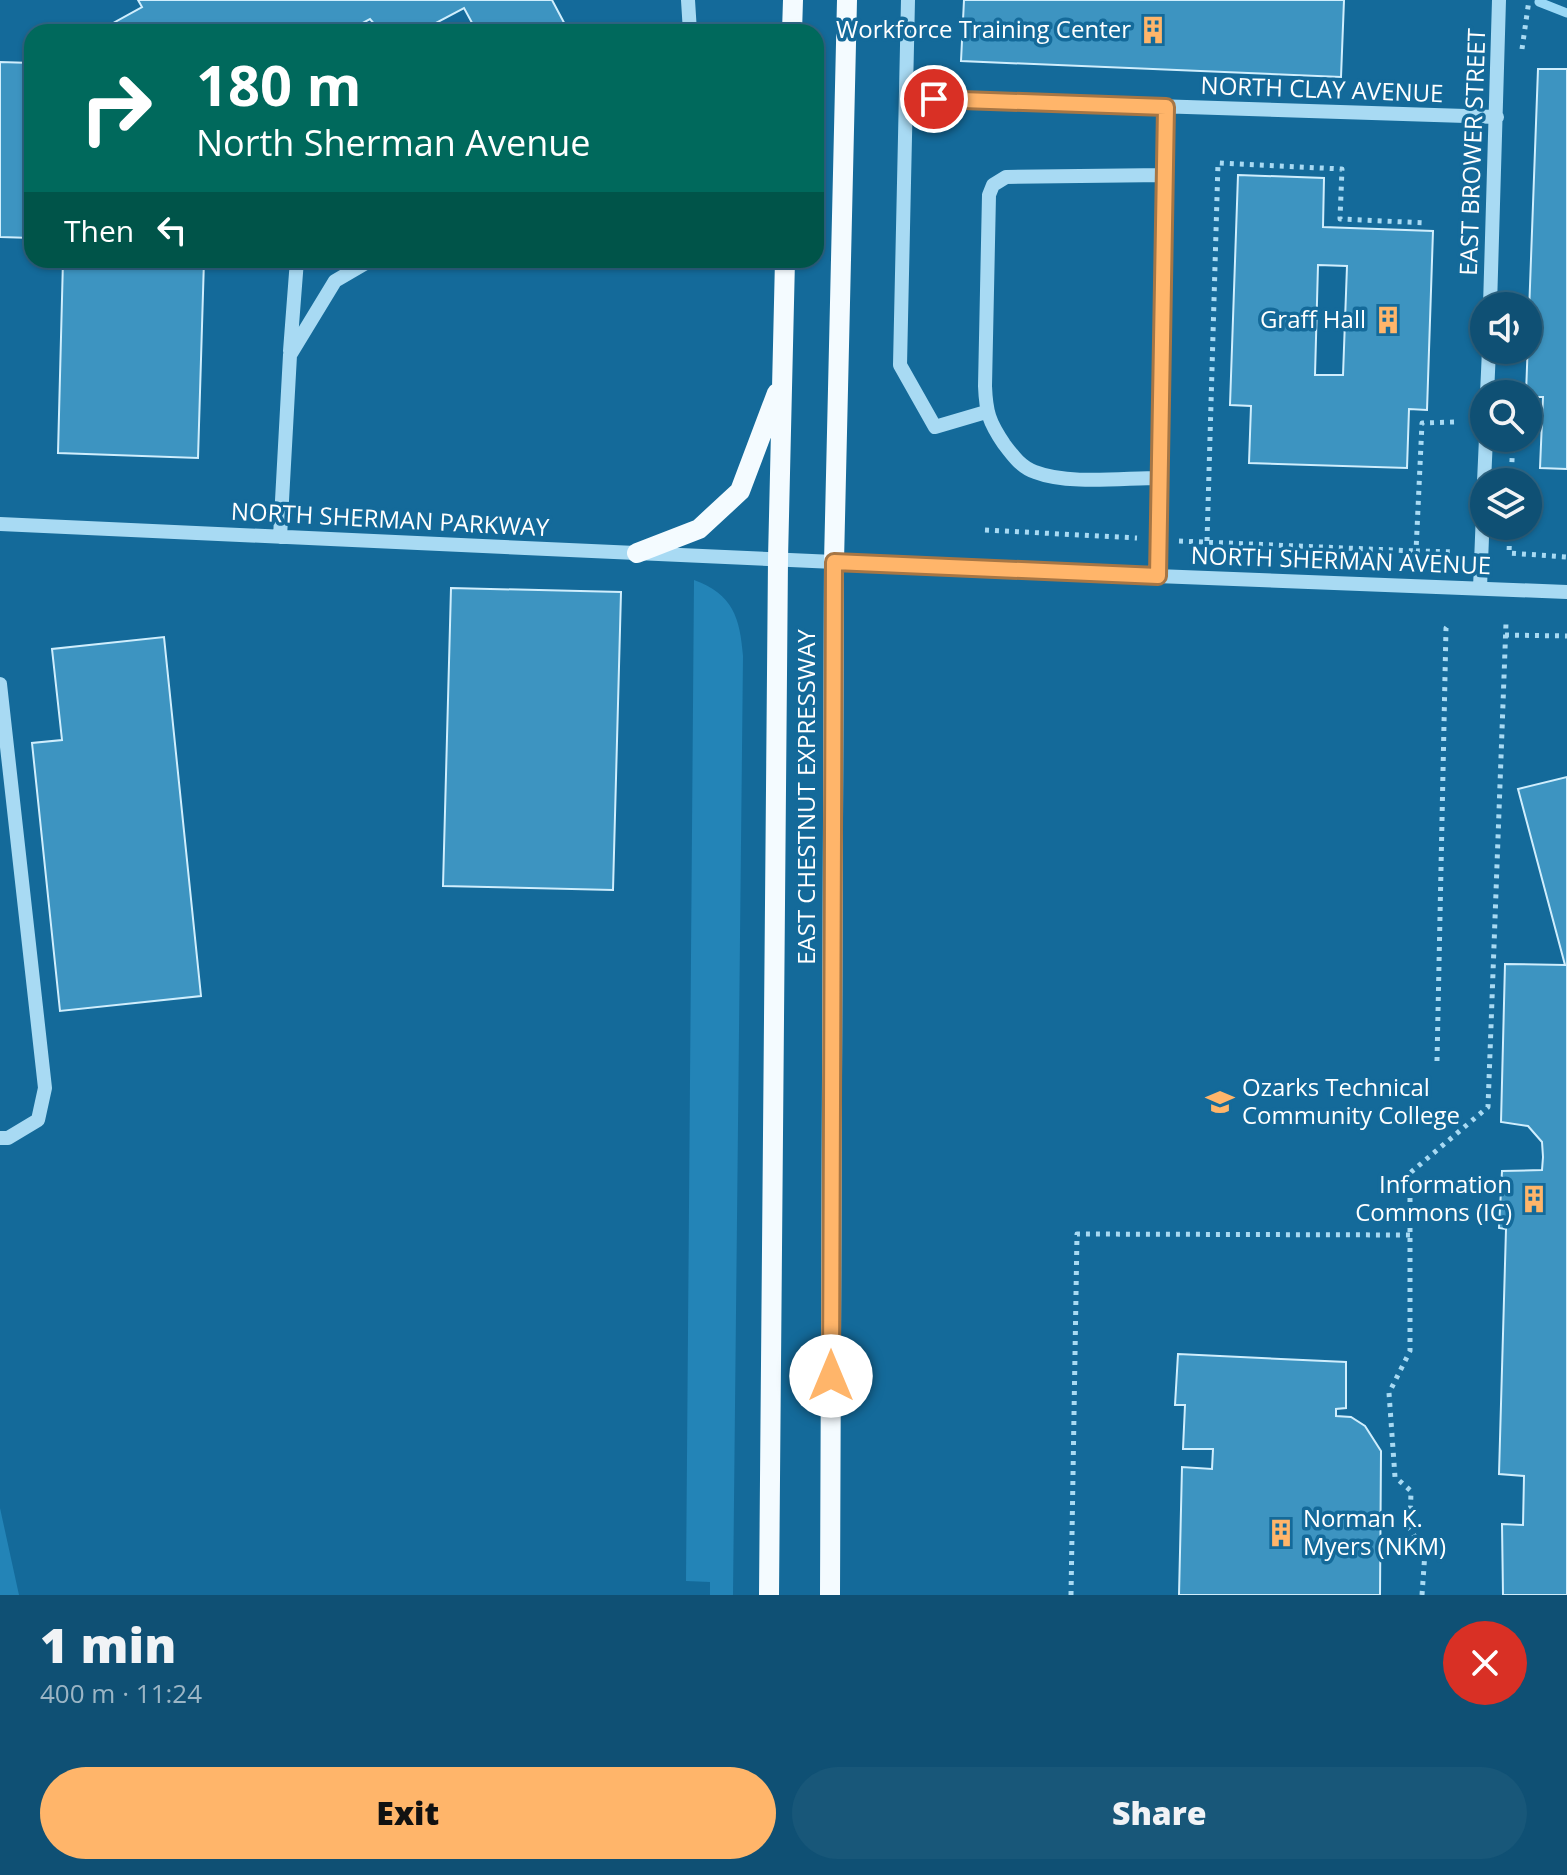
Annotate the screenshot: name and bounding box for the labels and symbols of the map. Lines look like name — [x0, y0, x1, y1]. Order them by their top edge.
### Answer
place label: Workforce Training Center — [836, 12, 1131, 45]
building icon: Workforce Training Center — [1138, 15, 1168, 45]
street label: EAST BROWER STREET — [1451, 28, 1492, 276]
pin — [900, 65, 968, 133]
street label: NORTH CLAY AVENUE — [1200, 68, 1444, 109]
place label: Graff Hall — [1260, 302, 1366, 335]
building icon: Graff Hall — [1373, 305, 1403, 335]
street label: NORTH SHERMAN PARKWAY — [230, 494, 551, 543]
street label: NORTH SHERMAN AVENUE — [1190, 538, 1492, 581]
street label: EAST CHESTNUT EXPRESSWAY — [789, 629, 822, 965]
place label: Ozarks Technical Community College — [1242, 1070, 1460, 1131]
school or university icon: Ozarks Technical Community College — [1205, 1087, 1235, 1117]
place label: Information Commons (IC) — [1355, 1167, 1512, 1228]
building icon: Information Commons (IC) — [1519, 1184, 1549, 1214]
position arrow — [789, 1334, 873, 1418]
place label: Norman K. Myers (NKM) — [1303, 1501, 1446, 1562]
building icon: Norman K. Myers (NKM) — [1266, 1518, 1296, 1548]

